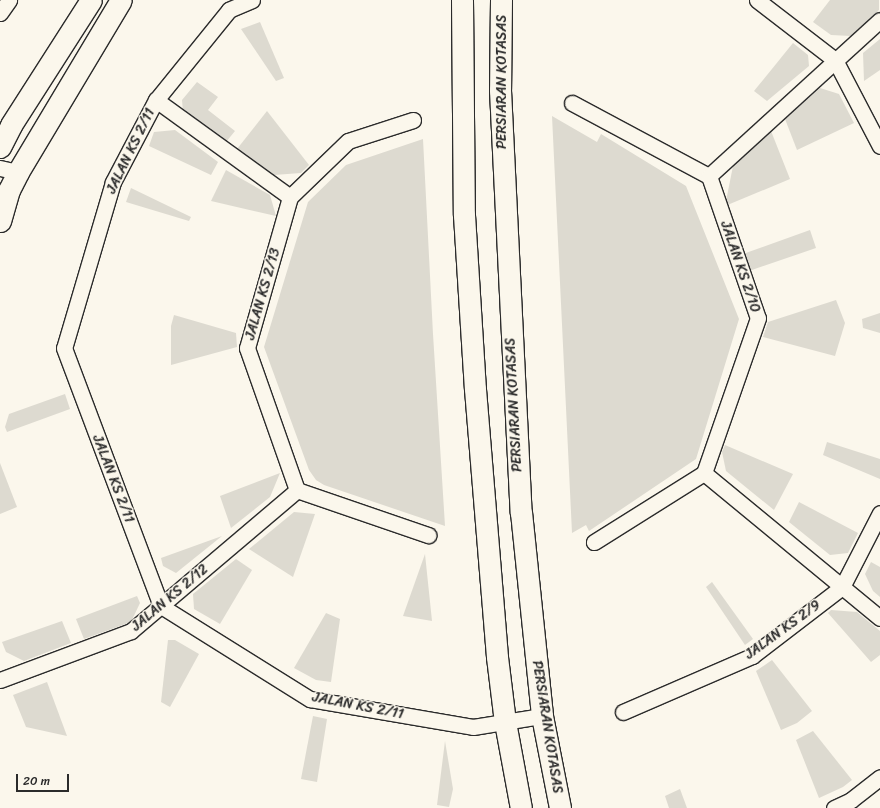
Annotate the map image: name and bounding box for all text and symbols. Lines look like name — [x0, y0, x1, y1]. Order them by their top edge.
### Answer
street label: PERSIARAN KOTASAS — [494, 15, 510, 149]
street label: JALAN KS 2/11 — [103, 106, 159, 196]
street label: JALAN KS 2/10 — [716, 219, 764, 315]
street label: JALAN KS 2/13 — [242, 246, 284, 342]
street label: PERSIARAN KOTASAS — [502, 338, 526, 472]
street label: JALAN KS 2/11 — [89, 433, 137, 525]
street label: JALAN KS 2/12 — [128, 561, 212, 635]
street label: JALAN KS 2/9 — [742, 597, 824, 663]
street label: PERSIARAN KOTASAS — [528, 660, 566, 794]
street label: JALAN KS 2/11 — [311, 689, 405, 723]
scale bar — [18, 766, 71, 792]
text: 20 m — [23, 770, 50, 792]

